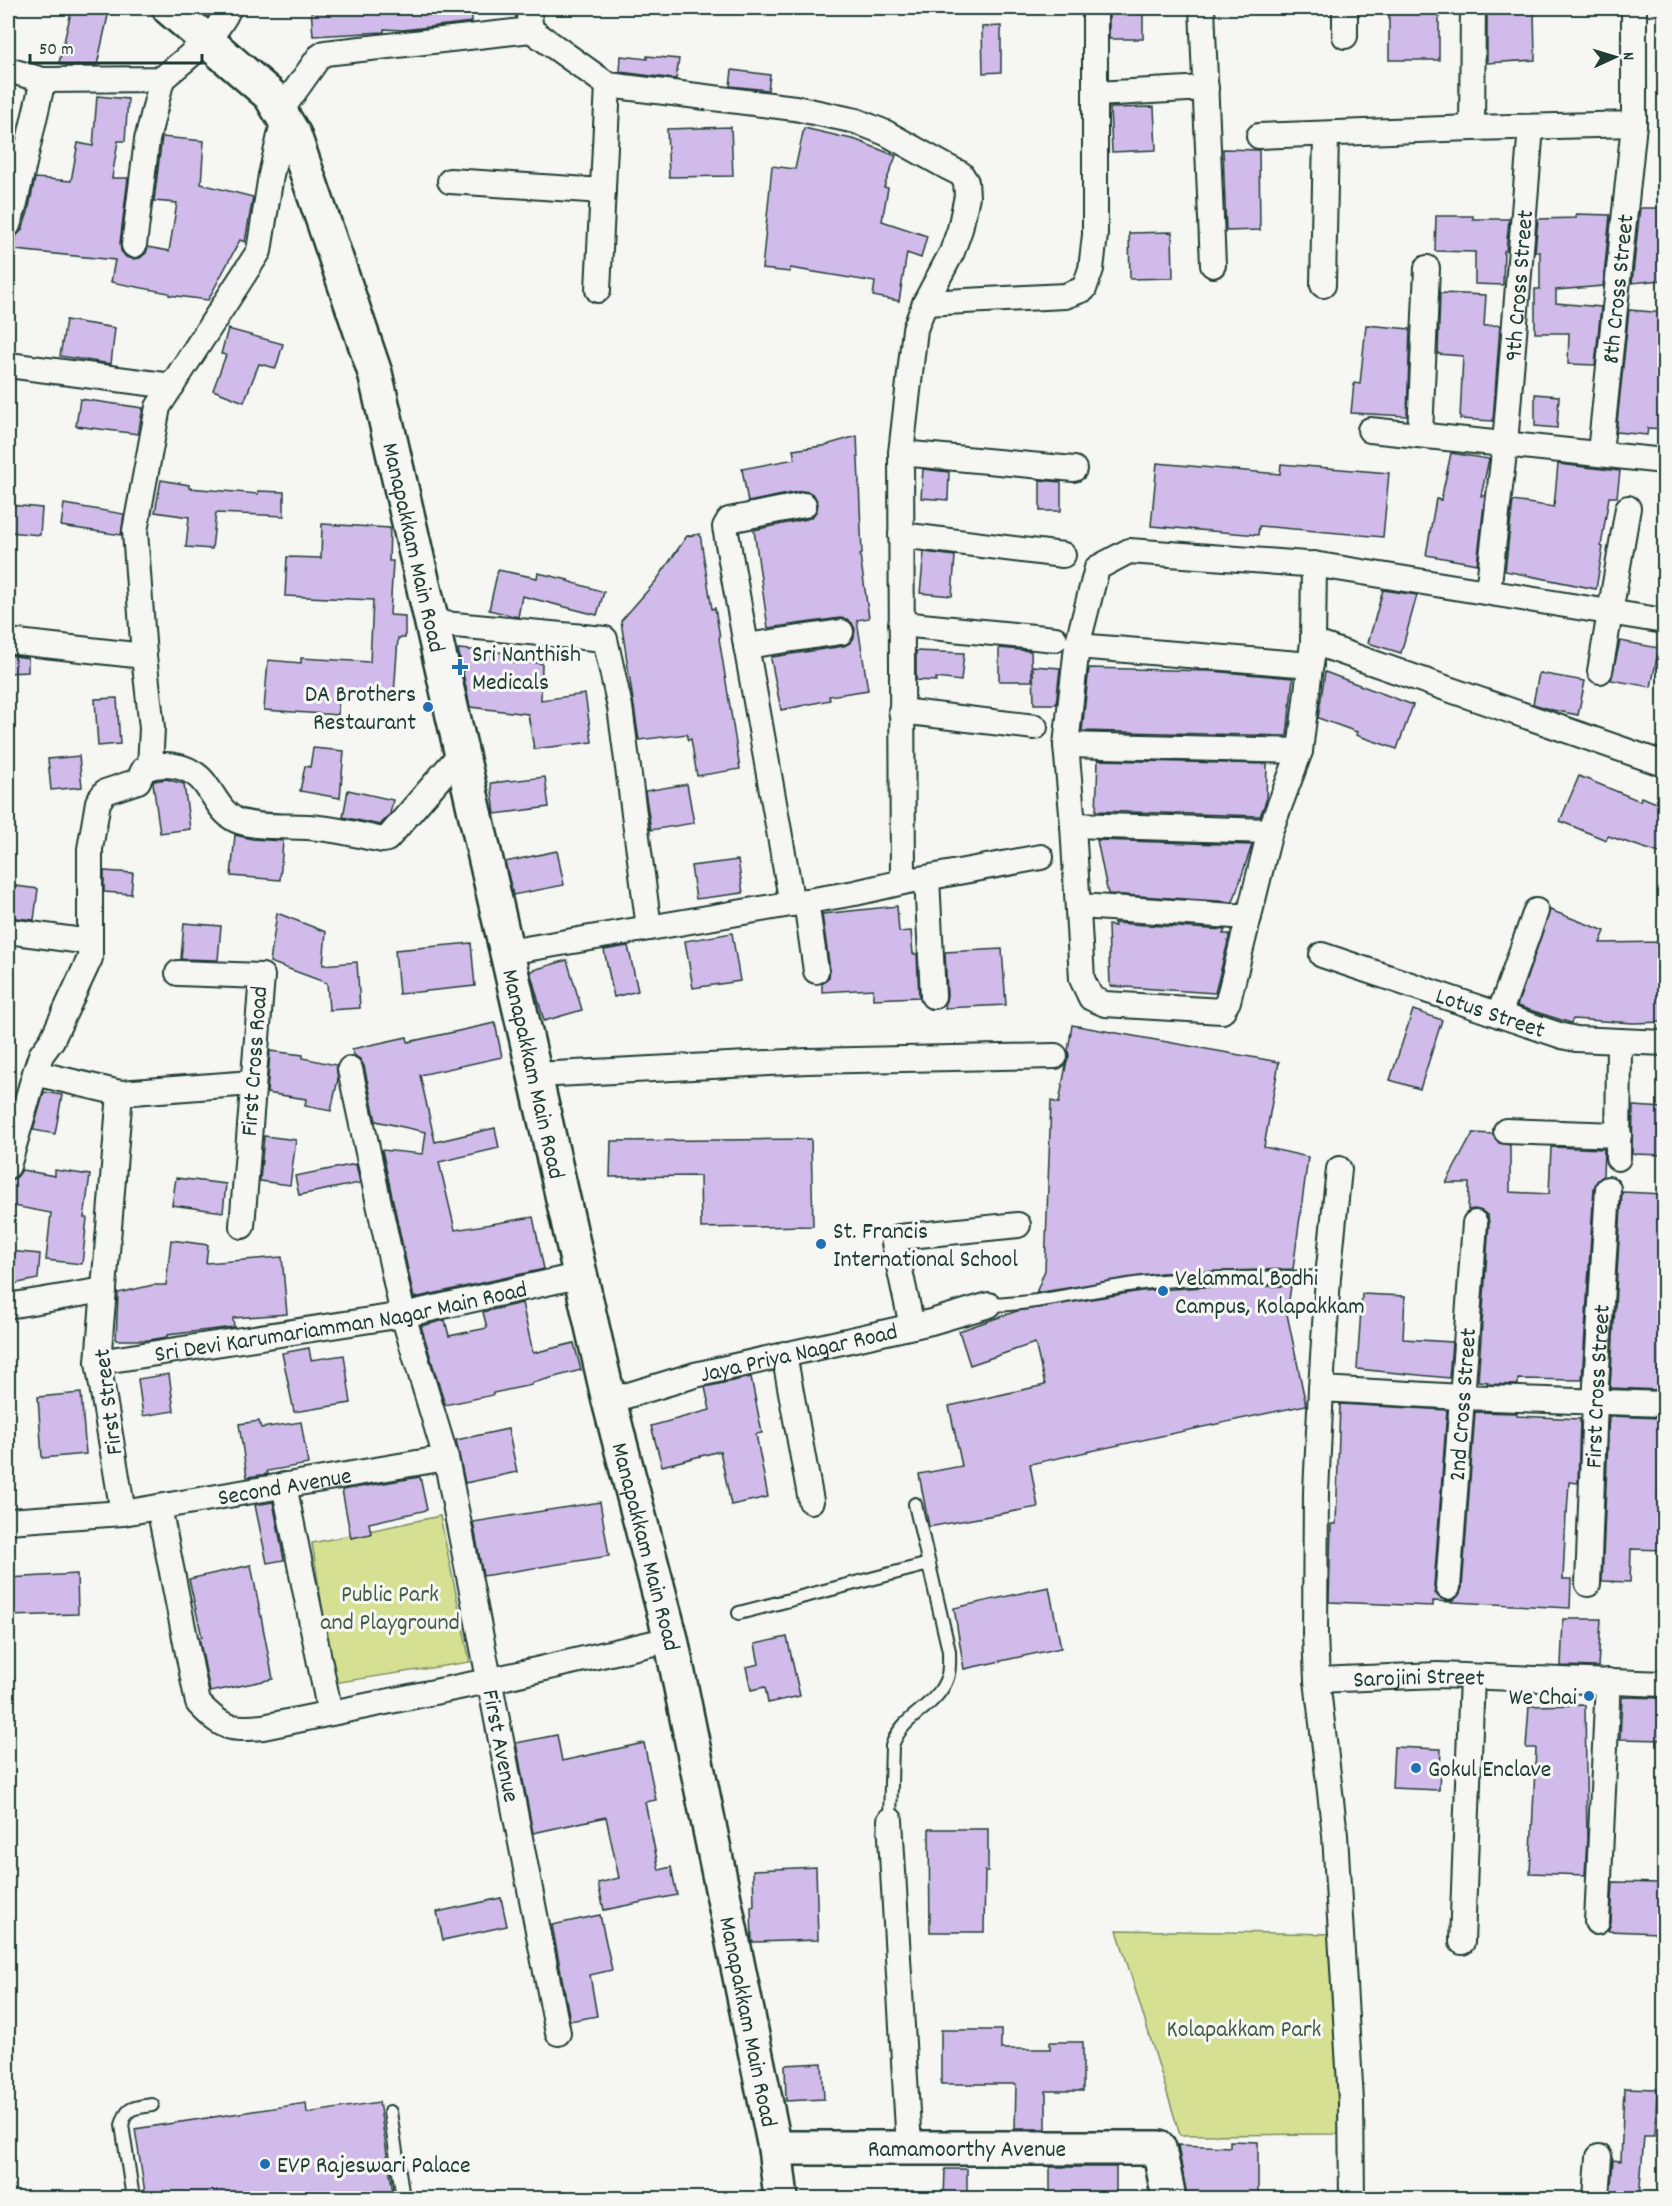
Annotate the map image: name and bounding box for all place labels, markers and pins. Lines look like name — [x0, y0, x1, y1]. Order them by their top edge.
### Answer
place label: Sri Nanthish Medicals — [472, 639, 581, 701]
marker: Sri Nanthish Medicals — [453, 660, 467, 674]
place label: DA Brothers Restaurant — [305, 679, 416, 741]
marker: DA Brothers Restaurant — [421, 700, 435, 714]
place label: St. Francis International School — [833, 1216, 1018, 1278]
marker: St. Francis International School — [814, 1237, 828, 1251]
place label: Velammal Bodhi Campus, Kolapakkam — [1175, 1263, 1365, 1325]
marker: Velammal Bodhi Campus, Kolapakkam — [1156, 1284, 1170, 1298]
place label: We Chai — [1509, 1682, 1577, 1716]
marker: We Chai — [1582, 1689, 1596, 1703]
place label: Gokul Enclave — [1428, 1754, 1551, 1788]
marker: Gokul Enclave — [1409, 1761, 1423, 1775]
place label: EVP Rajeswari Palace — [277, 2150, 471, 2184]
marker: EVP Rajeswari Palace — [258, 2157, 272, 2171]

